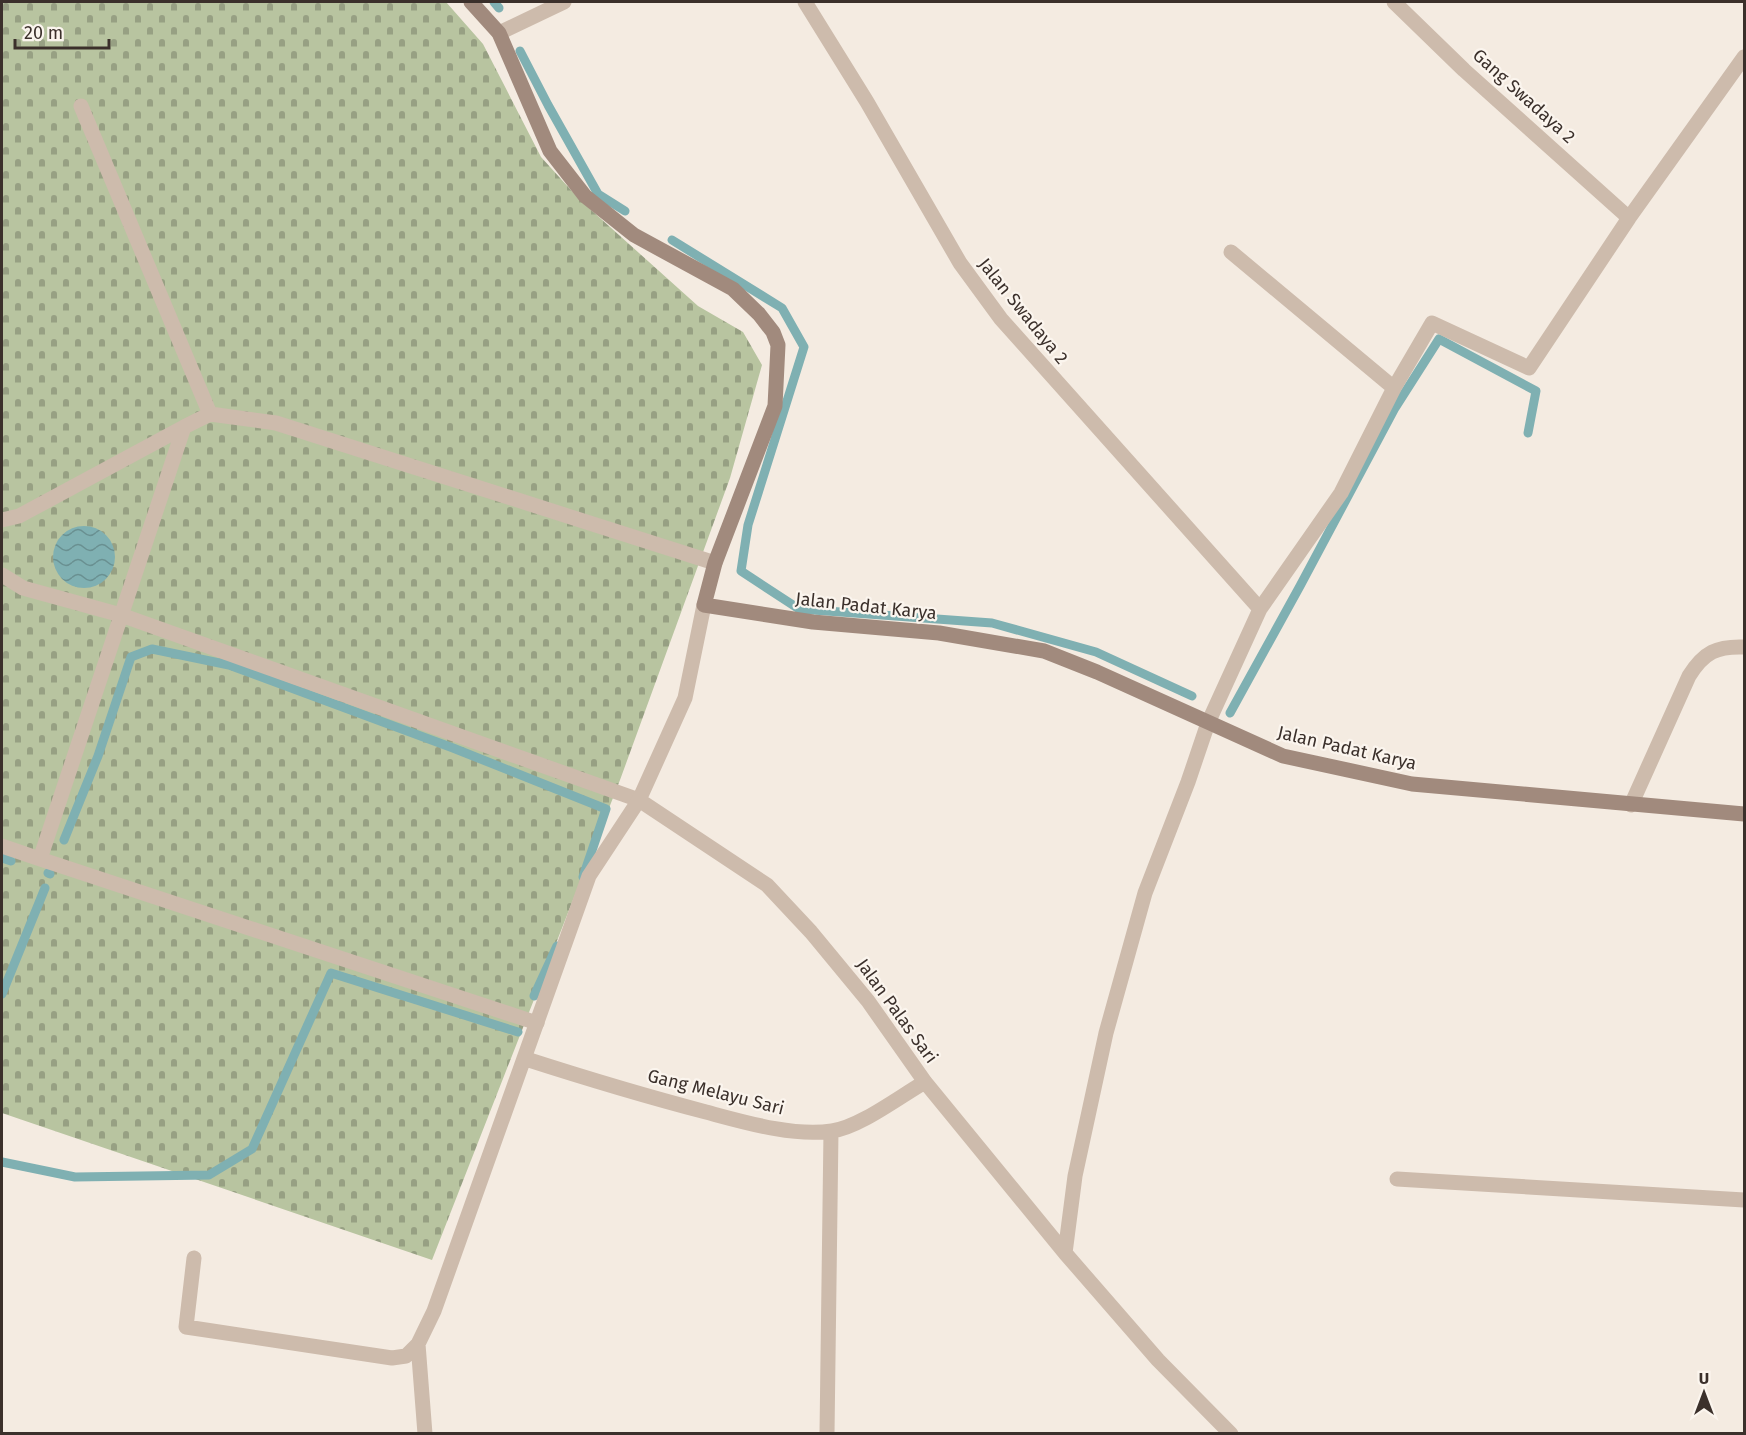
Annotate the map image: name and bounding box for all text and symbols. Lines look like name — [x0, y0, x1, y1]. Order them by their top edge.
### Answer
scale bar — [15, 12, 110, 50]
text: 20 m — [24, 22, 63, 44]
street label: Gang Swadaya 2 — [1468, 44, 1580, 148]
street label: Jalan Swadaya 2 — [974, 254, 1073, 369]
street label: Jalan Padat Karya — [794, 588, 938, 624]
street label: Jalan Padat Karya — [1275, 721, 1419, 775]
street label: Jalan Palas Sari — [852, 954, 942, 1068]
street label: Gang Melayu Sari — [645, 1064, 787, 1120]
north arrow — [1674, 1363, 1734, 1423]
text: U — [1699, 1369, 1709, 1388]

